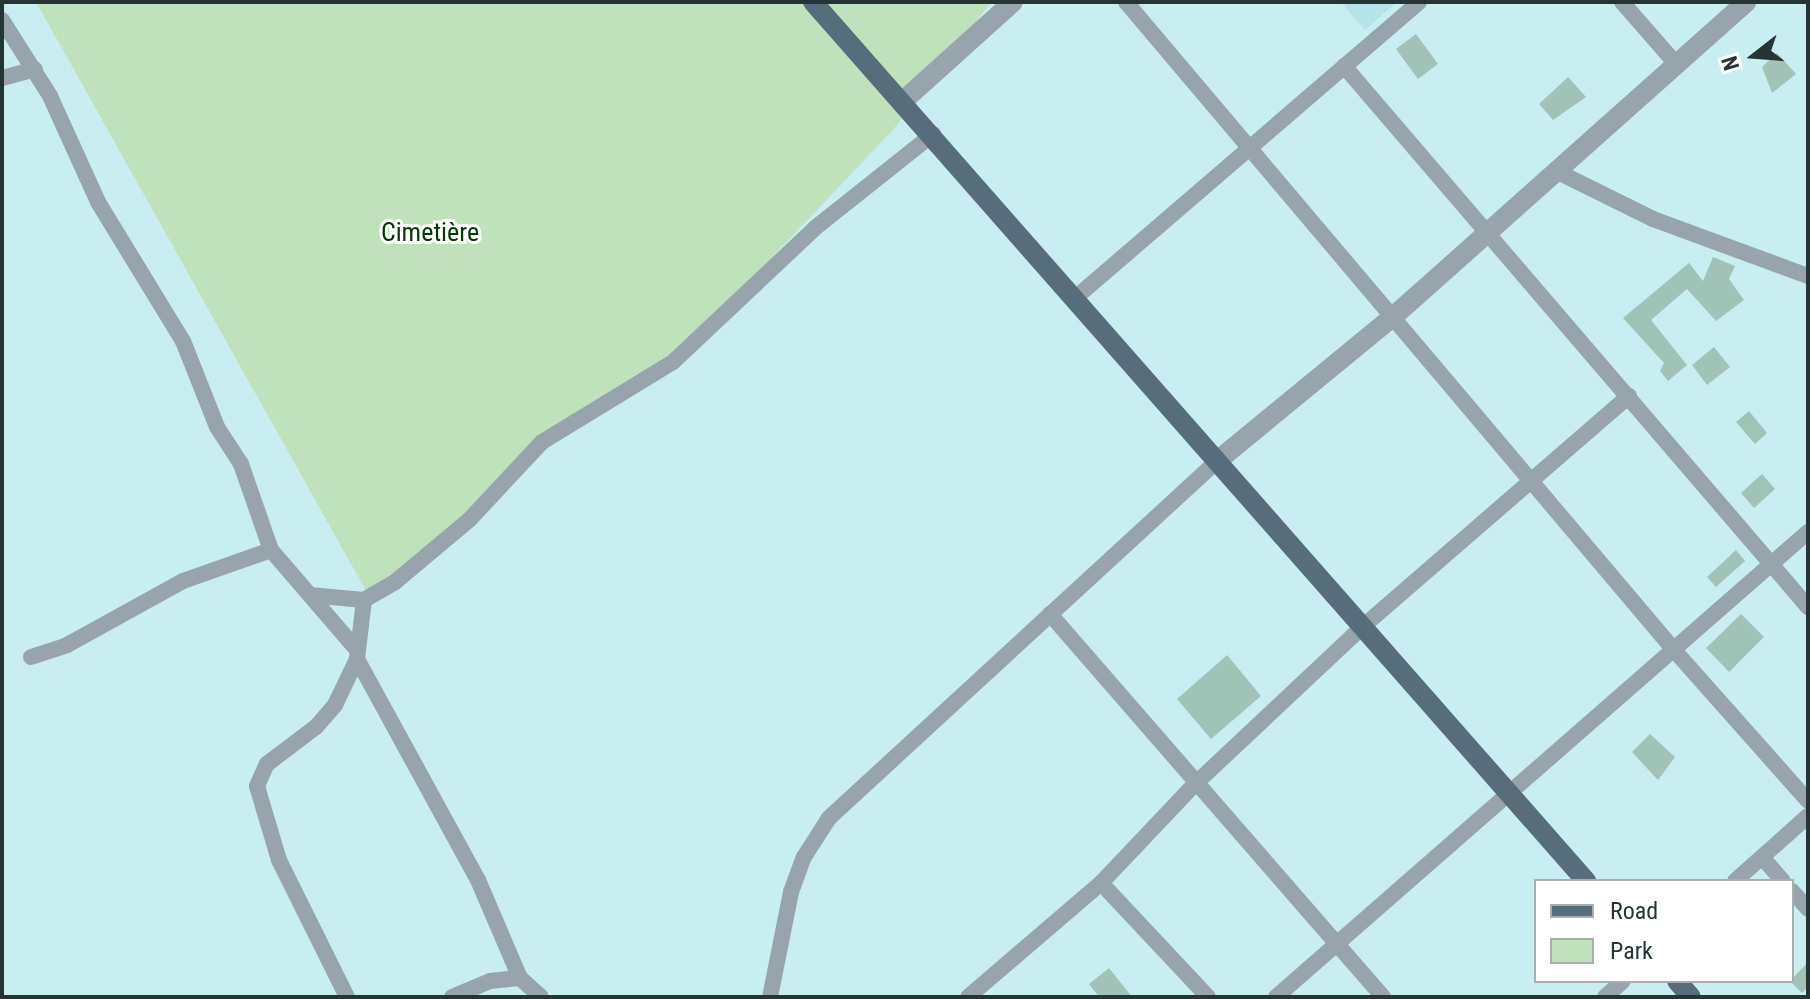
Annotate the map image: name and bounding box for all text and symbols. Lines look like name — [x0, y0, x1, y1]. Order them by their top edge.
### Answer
north arrow — [1714, 16, 1794, 96]
text: N — [1717, 53, 1744, 73]
park label: Cimetière — [381, 217, 479, 249]
legend — [1534, 879, 1794, 983]
text: Road — [1610, 897, 1658, 925]
text: Park — [1610, 937, 1653, 965]

